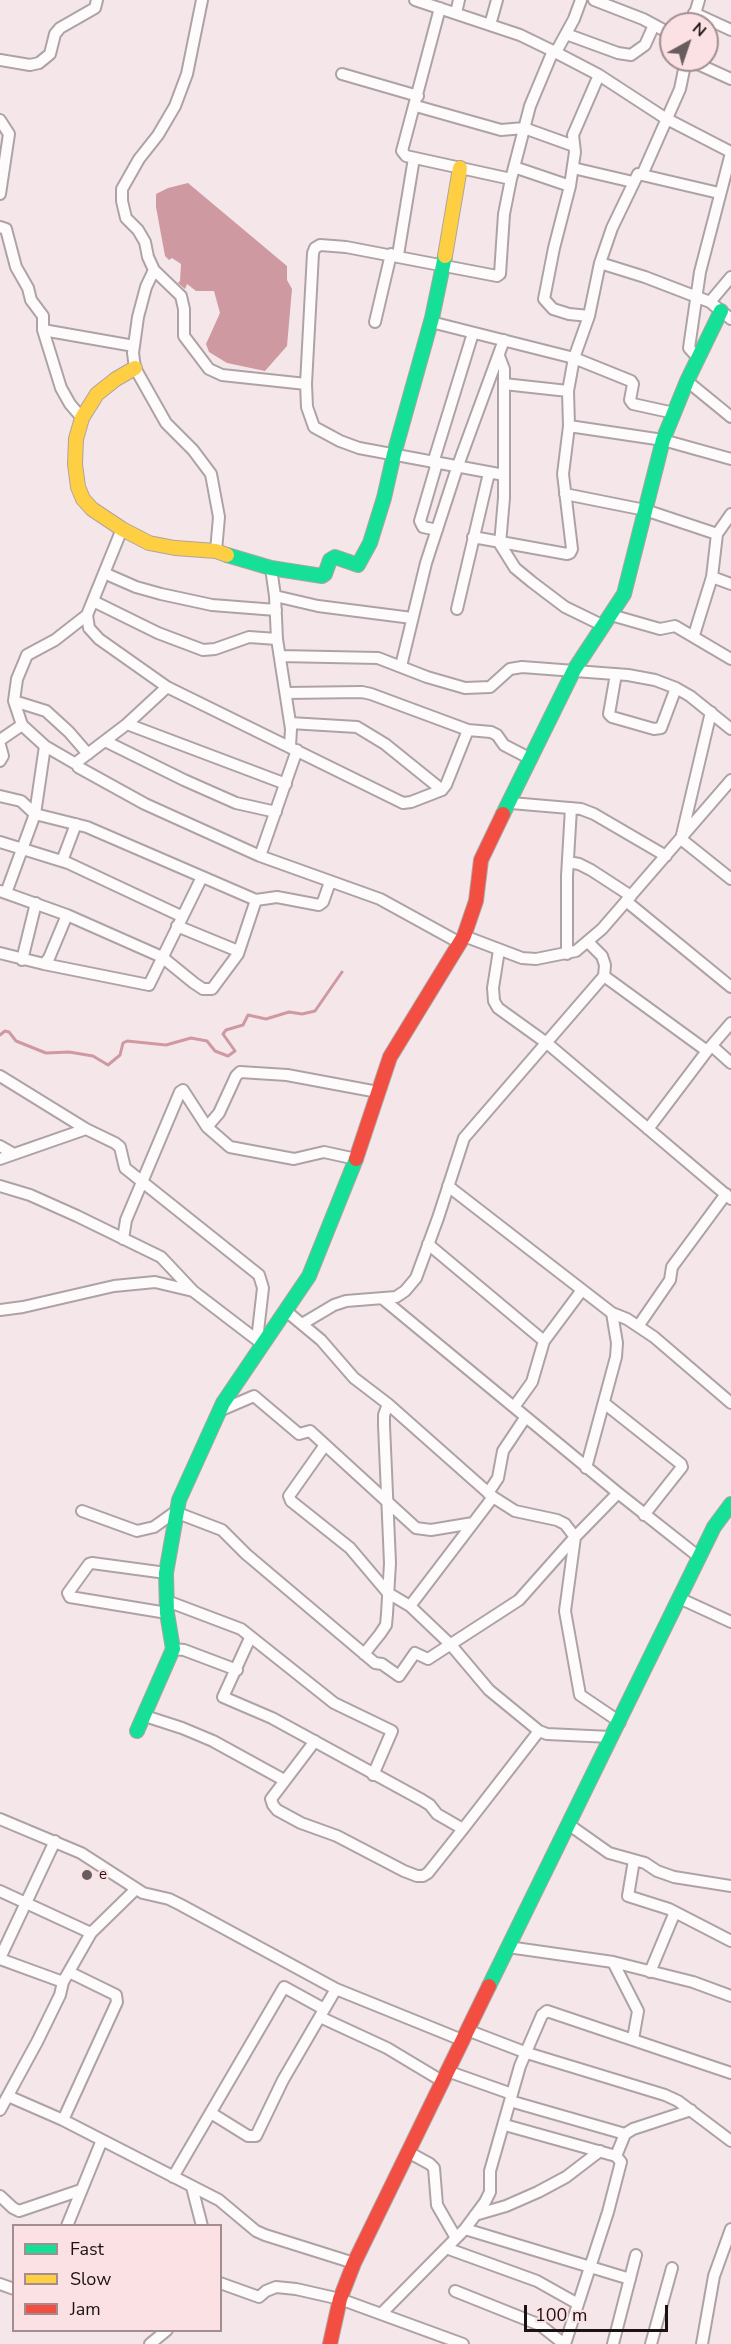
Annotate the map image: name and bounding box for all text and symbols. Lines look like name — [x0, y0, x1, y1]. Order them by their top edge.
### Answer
north arrow — [659, 12, 719, 72]
text: N — [688, 17, 711, 42]
place label: e — [99, 1866, 107, 1884]
marker: e — [80, 1868, 94, 1882]
legend — [12, 2224, 222, 2332]
text: Fast — [70, 2237, 104, 2261]
text: Slow — [70, 2267, 111, 2291]
scale bar — [527, 2293, 671, 2331]
text: Jam — [70, 2297, 101, 2321]
text: 100 m — [535, 2303, 587, 2327]

